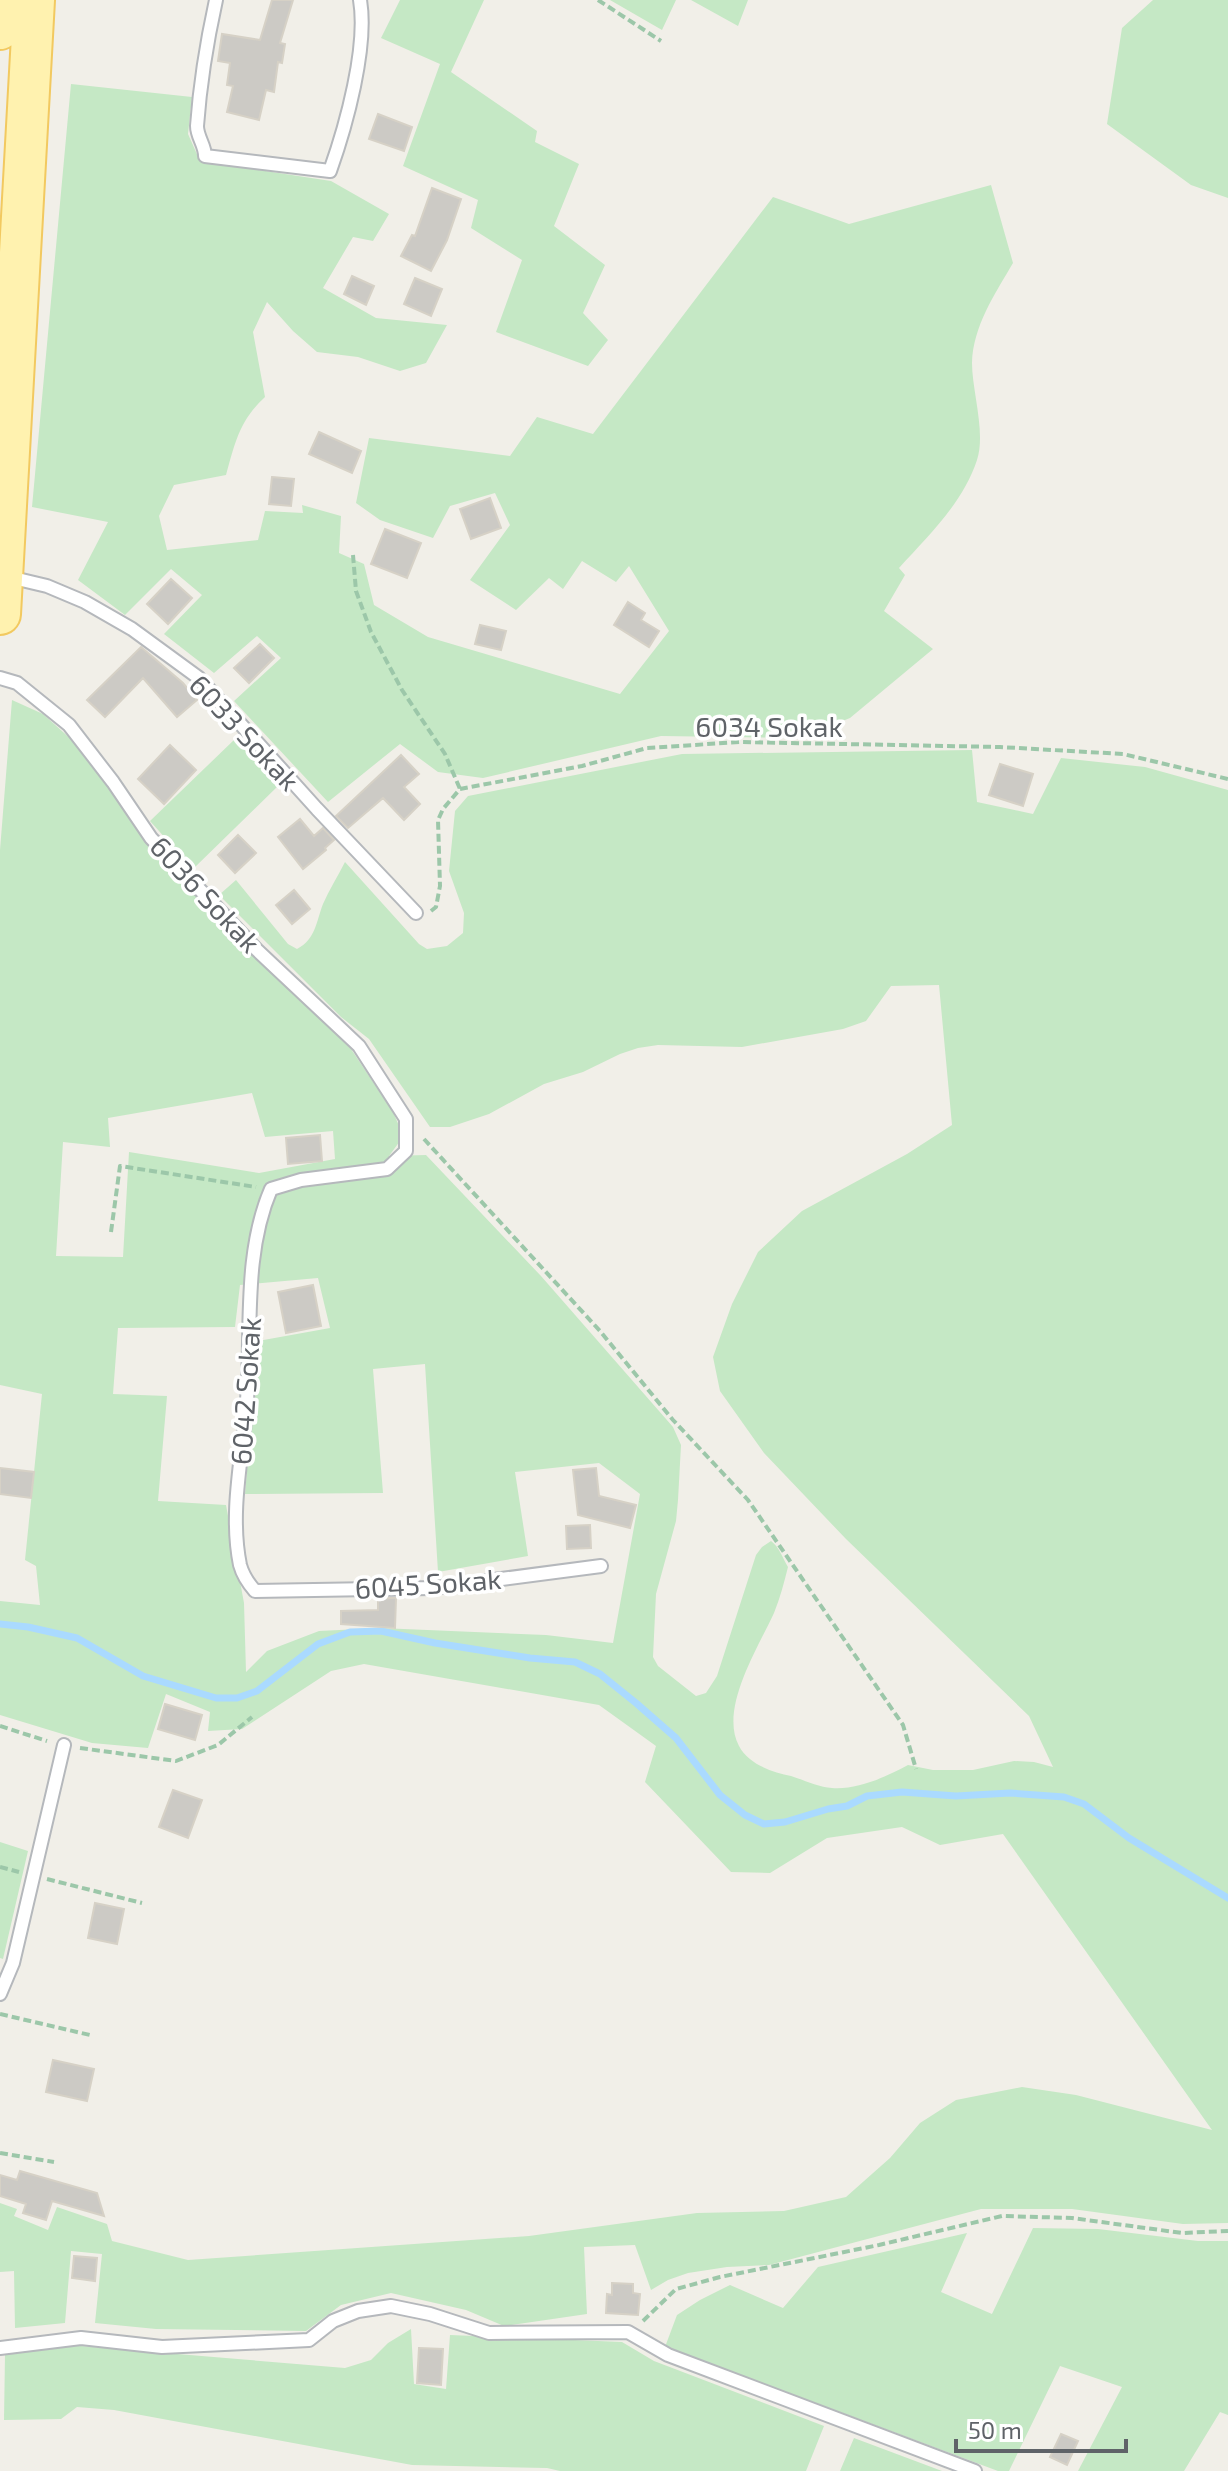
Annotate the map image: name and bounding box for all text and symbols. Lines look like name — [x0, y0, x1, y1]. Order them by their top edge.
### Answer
street label: 6033 Sokak — [183, 667, 307, 797]
street label: 6034 Sokak — [695, 709, 843, 743]
street label: 6036 Sokak — [144, 829, 268, 959]
street label: 6042 Sokak — [223, 1316, 267, 1466]
street label: 6045 Sokak — [354, 1561, 502, 1605]
scale bar — [956, 2403, 1126, 2453]
text: 50 m — [968, 2415, 1022, 2444]

